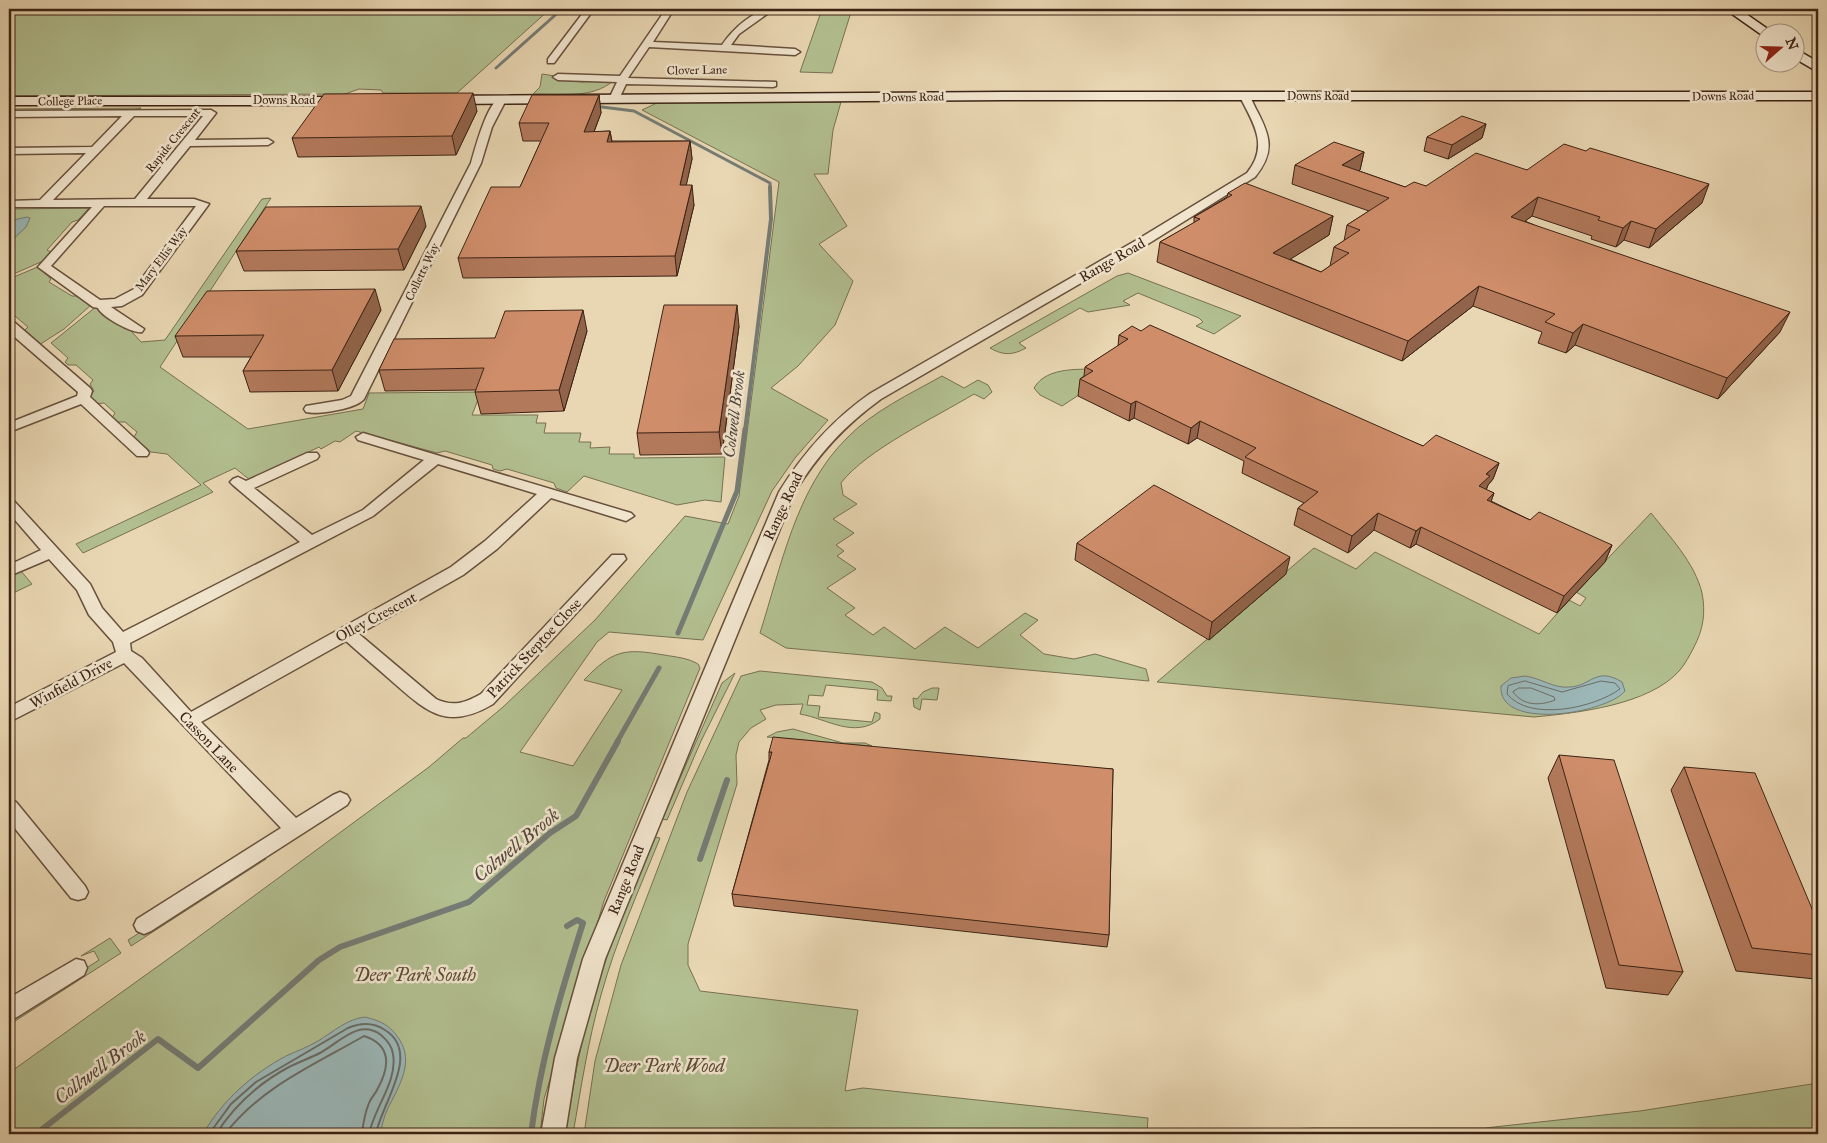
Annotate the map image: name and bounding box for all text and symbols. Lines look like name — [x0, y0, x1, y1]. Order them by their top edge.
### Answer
north arrow — [1754, 22, 1804, 72]
text: N — [1782, 35, 1802, 52]
street label: Clover Lane — [667, 62, 727, 78]
street label: Downs Road — [1692, 88, 1754, 104]
street label: Downs Road — [882, 89, 944, 105]
street label: Downs Road — [1287, 89, 1349, 103]
street label: College Place — [38, 93, 102, 110]
street label: Downs Road — [253, 93, 315, 107]
street label: Rapide Crescent — [143, 104, 204, 175]
street label: Mary Ellis Way — [132, 224, 190, 294]
street label: Range Road — [1076, 234, 1149, 286]
street label: Colletts Way — [402, 240, 442, 303]
water label: Colwell Brook — [719, 369, 749, 459]
street label: Range Road — [759, 468, 807, 543]
street label: Olley Crescent — [332, 588, 420, 646]
street label: Patrick Steptoe Close — [483, 594, 585, 702]
street label: Winfield Drive — [27, 654, 115, 712]
street label: Casson Lane — [175, 708, 243, 776]
water label: Colwell Brook — [468, 803, 564, 887]
street label: Range Road — [604, 842, 648, 917]
park label: Deer Park South — [354, 964, 476, 986]
water label: Collwell Brook — [49, 1025, 151, 1109]
park label: Deer Park Wood — [603, 1055, 726, 1077]

